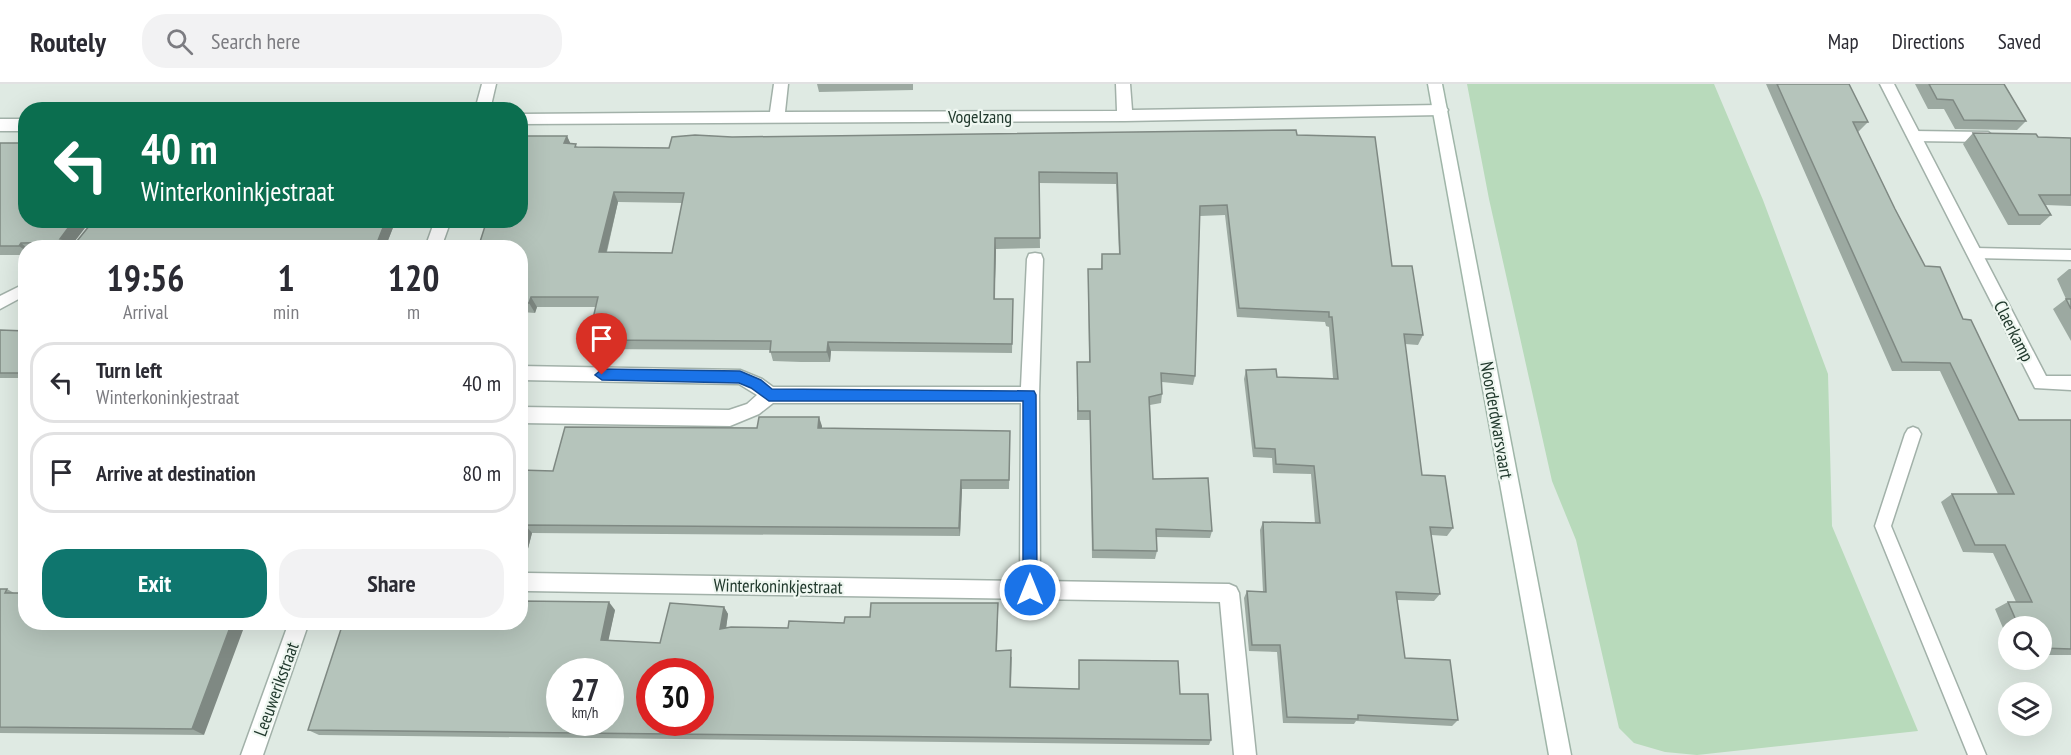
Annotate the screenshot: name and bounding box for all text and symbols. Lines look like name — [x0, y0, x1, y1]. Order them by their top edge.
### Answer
search box — [142, 14, 562, 68]
text: Routely — [30, 23, 106, 60]
icon: search — [163, 25, 196, 58]
text: Search here — [211, 27, 300, 55]
text: Map — [1828, 28, 1859, 55]
text: Directions — [1892, 28, 1965, 55]
text: Saved — [1998, 28, 2041, 55]
street label: Vogelzang — [947, 105, 1012, 128]
text: 40 m — [141, 121, 218, 176]
icon: left — [42, 126, 120, 204]
text: Winterkoninkjestraat — [141, 174, 334, 208]
text: 19:56 — [107, 254, 184, 301]
text: 1 — [277, 254, 295, 301]
text: 120 — [388, 254, 439, 301]
street label: Claerkamp — [1989, 296, 2039, 366]
text: Arrival — [123, 299, 168, 325]
text: min — [273, 299, 299, 325]
text: m — [407, 299, 420, 325]
pin — [576, 313, 627, 375]
icon: arrive — [585, 322, 618, 355]
text: Turn left — [96, 356, 162, 384]
street label: Noorderdwarsvaart — [1475, 360, 1519, 480]
icon: left — [45, 366, 78, 399]
text: 40 m — [462, 369, 501, 397]
text: Winterkoninkjestraat — [96, 384, 239, 410]
icon: arrive — [45, 456, 78, 489]
text: Arrive at destination — [96, 459, 256, 487]
text: 80 m — [462, 459, 501, 487]
button: Exit — [42, 549, 267, 618]
button: Share — [279, 549, 504, 618]
position arrow — [998, 558, 1062, 622]
street label: Winterkoninkjestraat — [713, 573, 843, 599]
map controls — [1998, 616, 2052, 736]
button: search — [1998, 616, 2052, 670]
street label: Leeuwerikstraat — [248, 639, 304, 739]
speed limit sign: 30 — [636, 658, 714, 736]
text: 27 — [571, 670, 599, 709]
button: layers — [1998, 682, 2052, 736]
text: km/h — [572, 703, 598, 722]

